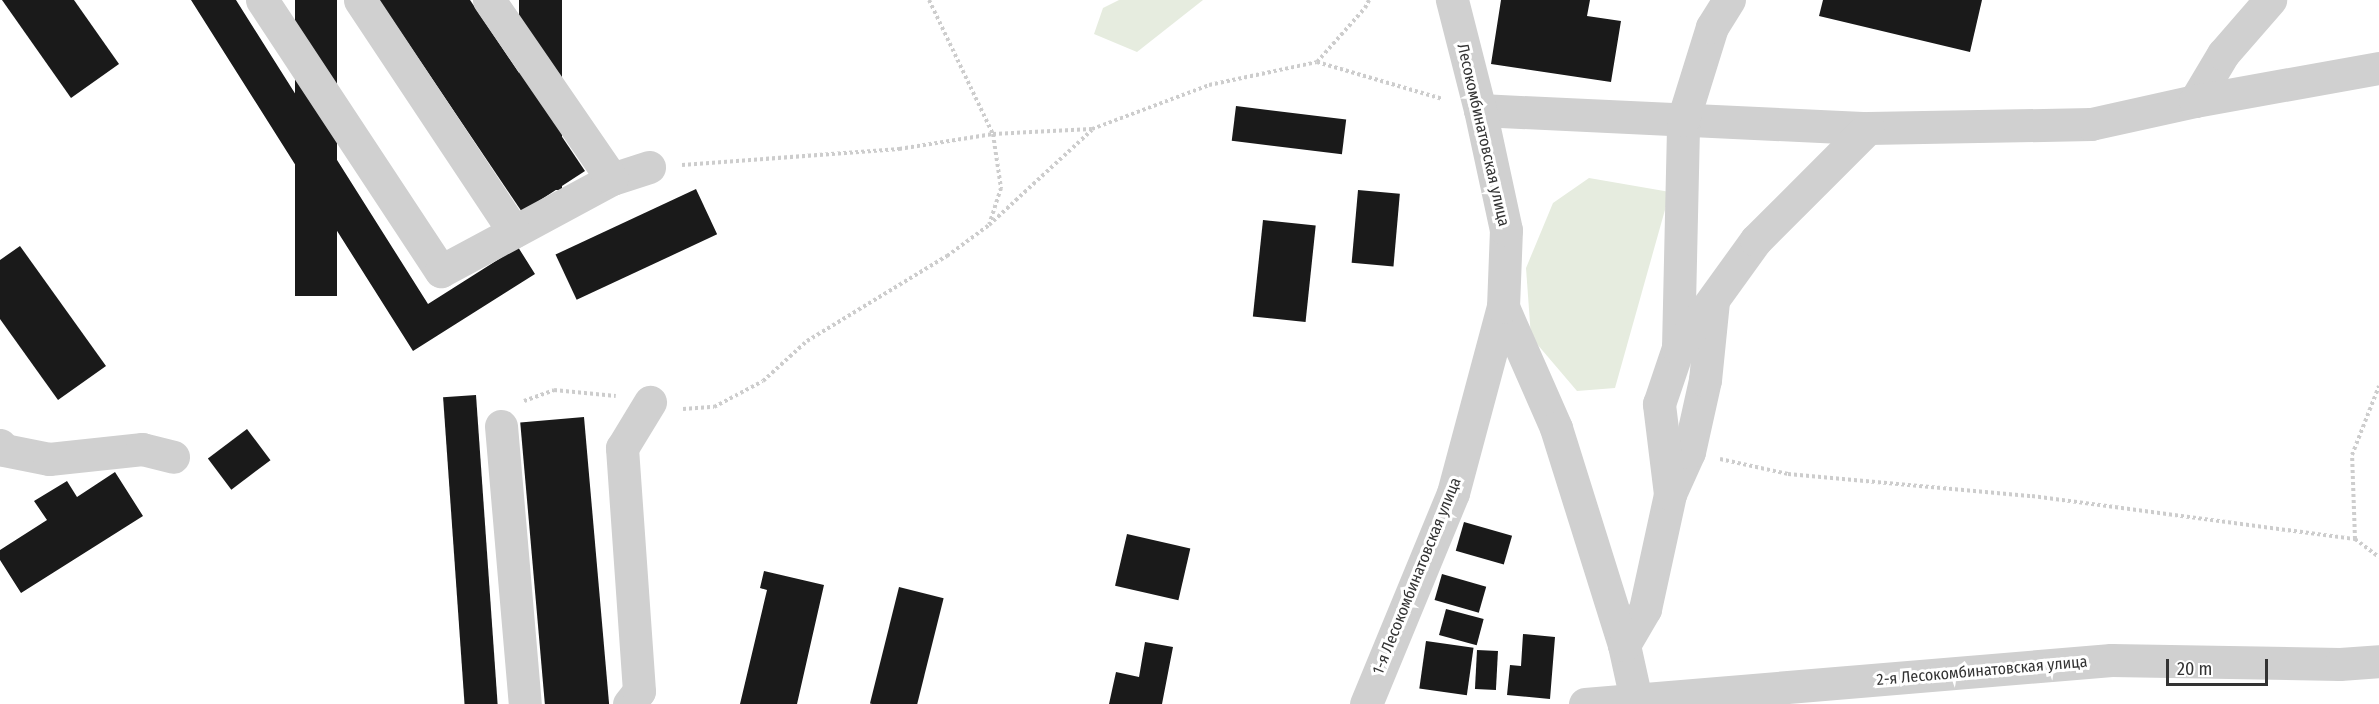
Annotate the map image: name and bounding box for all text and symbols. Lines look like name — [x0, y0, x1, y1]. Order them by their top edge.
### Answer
street label: Лесокомбинатовская улица — [1453, 42, 1513, 228]
street label: 1-я Лесокомбинатовская улица — [1369, 475, 1465, 677]
scale bar — [2169, 647, 2271, 685]
street label: 2-я Лесокомбинатовская улица — [1876, 652, 2088, 690]
text: 20 m — [2177, 658, 2212, 680]

